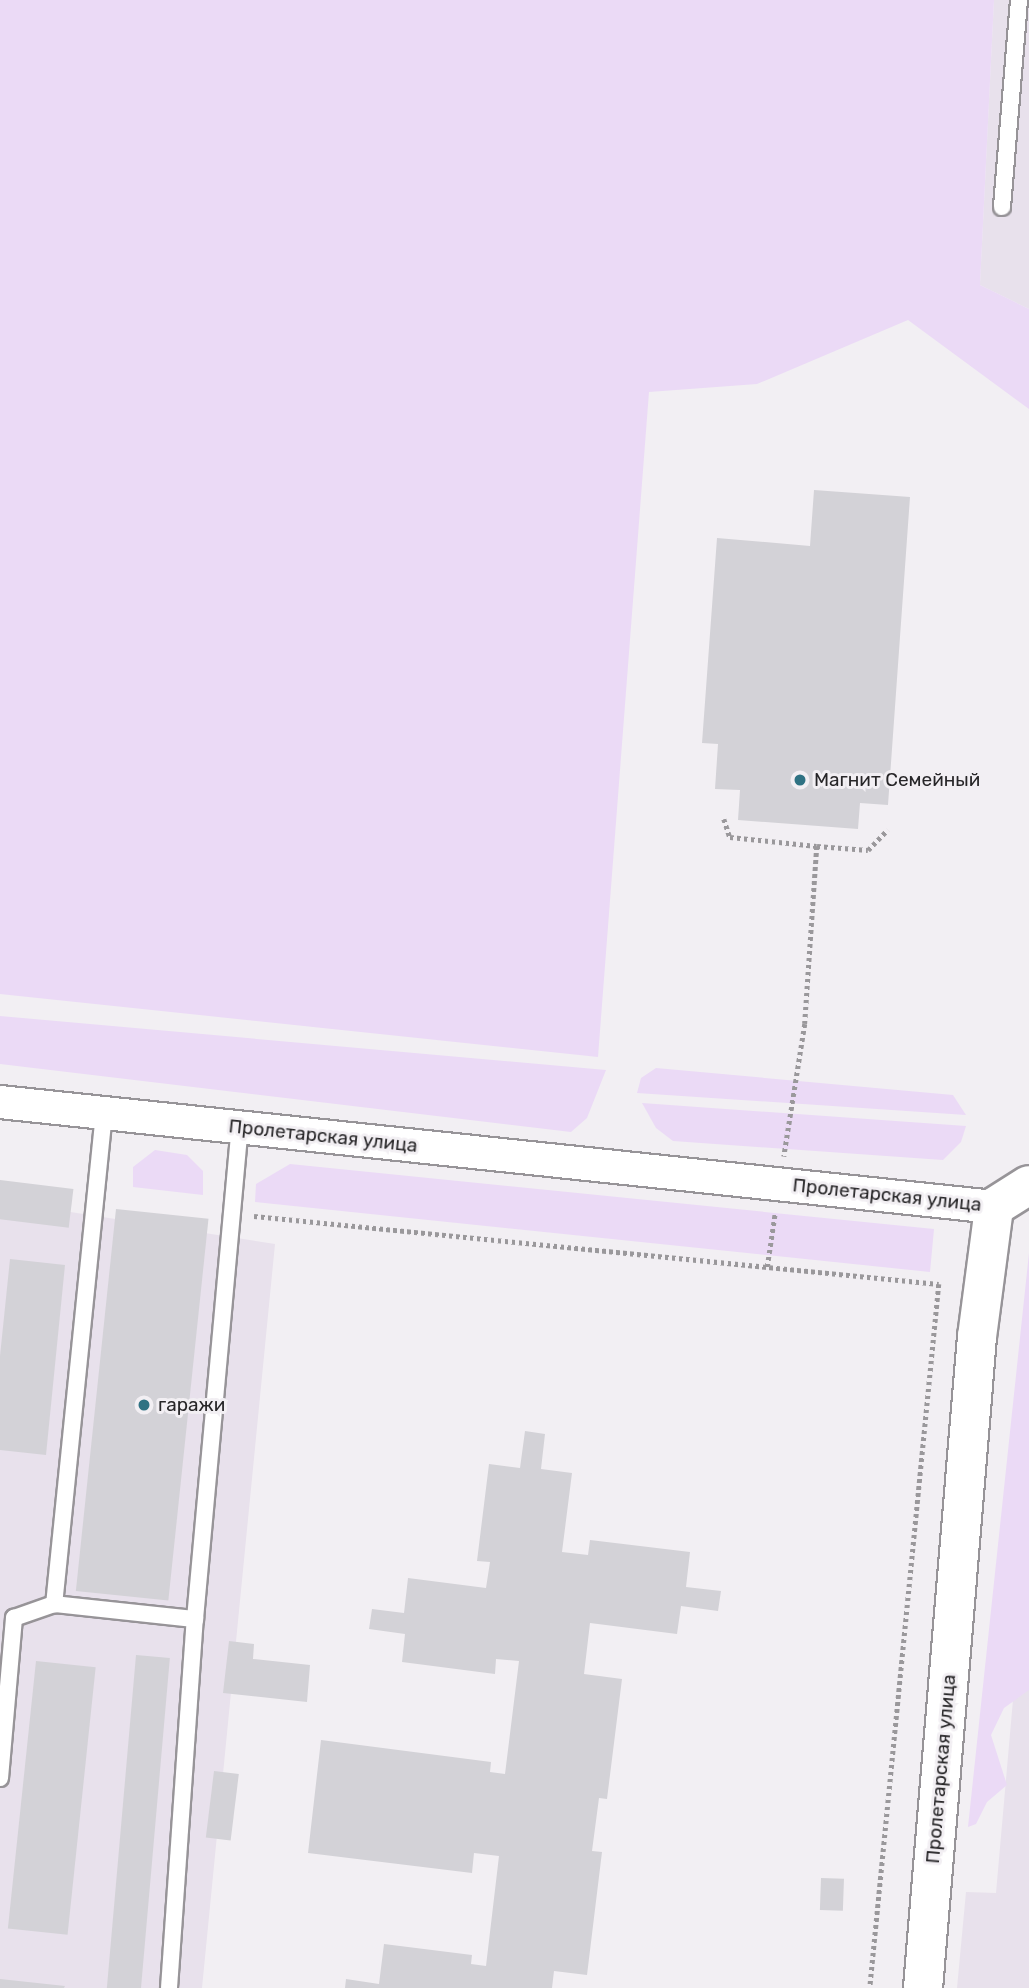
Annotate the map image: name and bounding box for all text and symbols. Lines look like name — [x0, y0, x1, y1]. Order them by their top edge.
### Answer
place label: Магнит Семейный — [814, 769, 980, 791]
marker: Магнит Семейный — [792, 772, 808, 788]
street label: Пролетарская улица — [228, 1115, 418, 1157]
street label: Пролетарская улица — [792, 1174, 982, 1216]
place label: гаражи — [158, 1394, 225, 1416]
marker: гаражи — [136, 1397, 152, 1413]
street label: Пролетарская улица — [921, 1674, 961, 1864]

